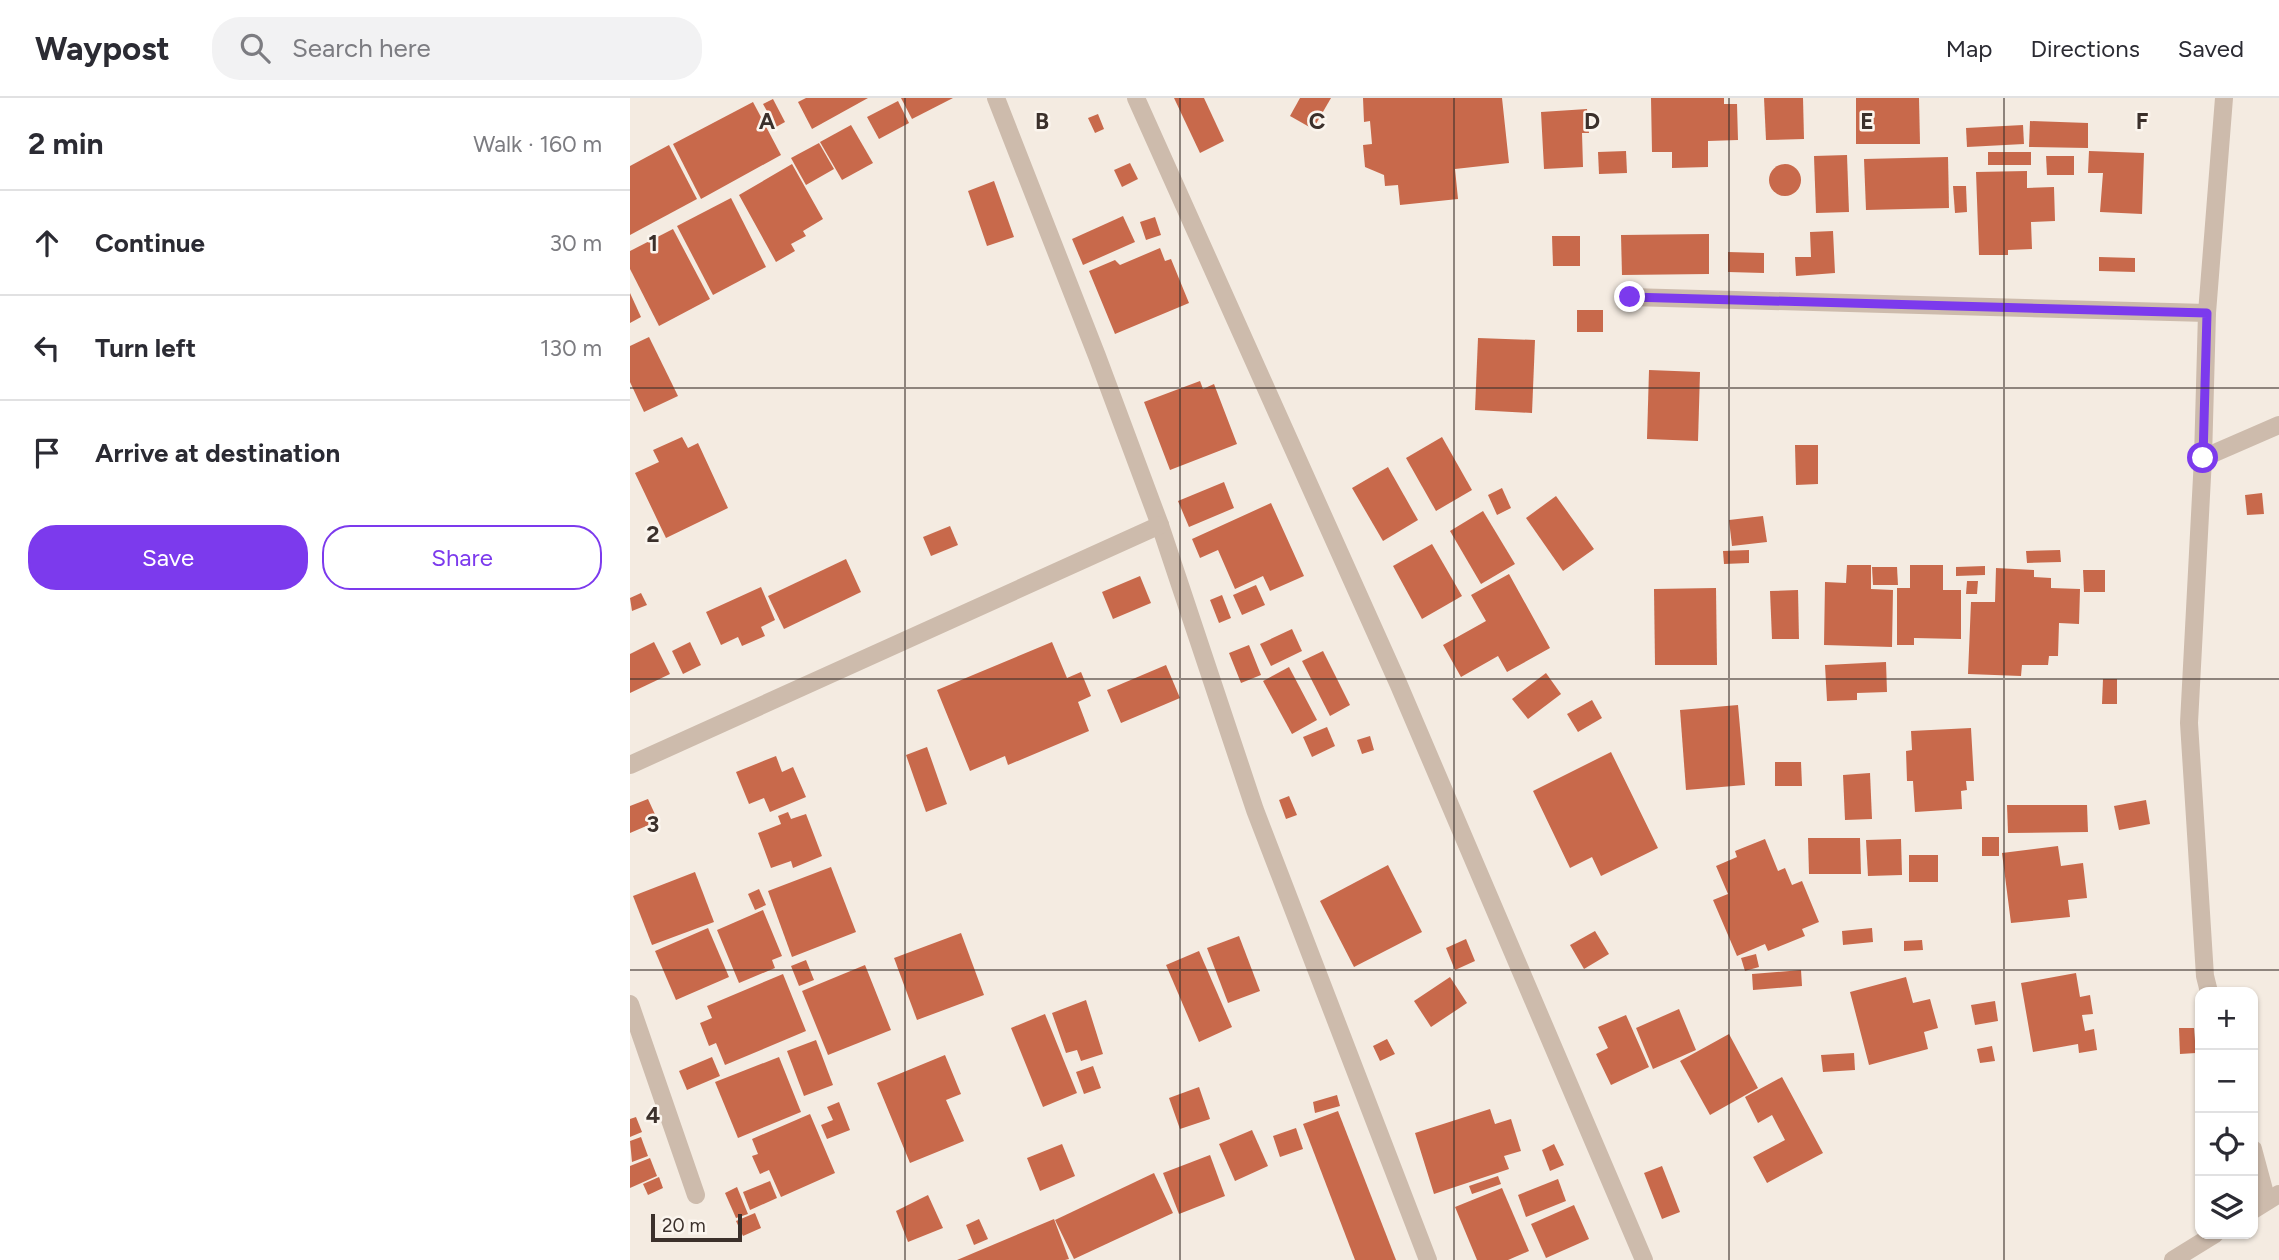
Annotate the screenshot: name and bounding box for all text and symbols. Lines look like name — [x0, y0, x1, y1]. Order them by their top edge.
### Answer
search box — [212, 17, 702, 80]
text: Waypost — [35, 29, 170, 68]
icon: search — [236, 29, 274, 67]
text: Search here — [292, 32, 431, 64]
text: Map — [1946, 34, 1992, 63]
text: Directions — [2030, 34, 2140, 63]
text: Saved — [2178, 34, 2244, 63]
text: A — [759, 107, 776, 135]
text: B — [1035, 107, 1049, 135]
text: C — [1309, 107, 1326, 135]
text: D — [1584, 107, 1600, 135]
text: E — [1860, 107, 1874, 135]
text: F — [2136, 107, 2149, 135]
text: 2 min — [28, 125, 104, 162]
text: Walk · 160 m — [473, 130, 602, 158]
icon: ahead — [28, 224, 66, 262]
text: Continue — [95, 227, 205, 259]
text: 30 m — [549, 229, 602, 257]
text: 1 — [648, 229, 658, 257]
route end — [1614, 281, 1645, 312]
icon: left — [28, 329, 66, 367]
text: Turn left — [95, 332, 196, 364]
text: 130 m — [540, 334, 602, 362]
icon: arrive — [28, 434, 66, 472]
text: Arrive at destination — [95, 437, 340, 469]
route start — [2187, 442, 2218, 473]
text: 2 — [646, 520, 660, 548]
button: Save — [28, 525, 308, 590]
button: Share — [322, 525, 602, 590]
text: 3 — [647, 810, 659, 838]
map controls — [2195, 987, 2258, 1239]
button: + — [2195, 987, 2258, 1050]
button: − — [2195, 1050, 2258, 1113]
text: 4 — [646, 1101, 660, 1129]
button: locate — [2195, 1113, 2258, 1176]
button: layers — [2195, 1176, 2258, 1239]
scale bar — [651, 1211, 742, 1243]
text: 20 m — [662, 1214, 706, 1237]

